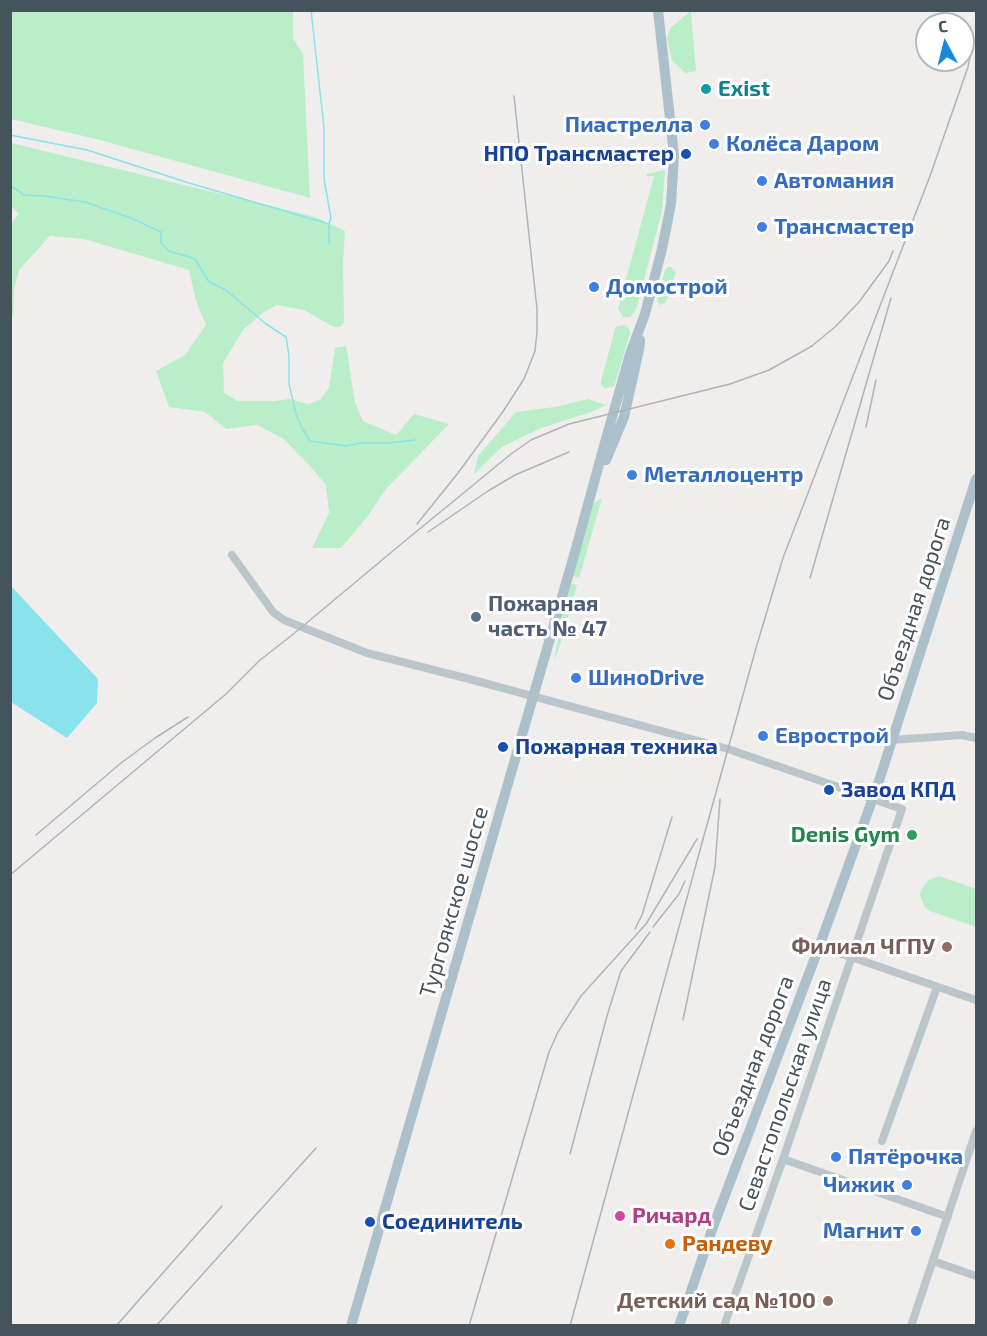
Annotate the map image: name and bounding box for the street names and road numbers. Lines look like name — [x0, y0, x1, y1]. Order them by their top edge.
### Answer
street label: Объездная дорога — [872, 514, 956, 704]
street label: Тургоякское шоссе — [414, 804, 494, 1000]
street label: Объездная дорога — [706, 972, 800, 1160]
street label: Севастопольская улица — [733, 975, 837, 1215]

